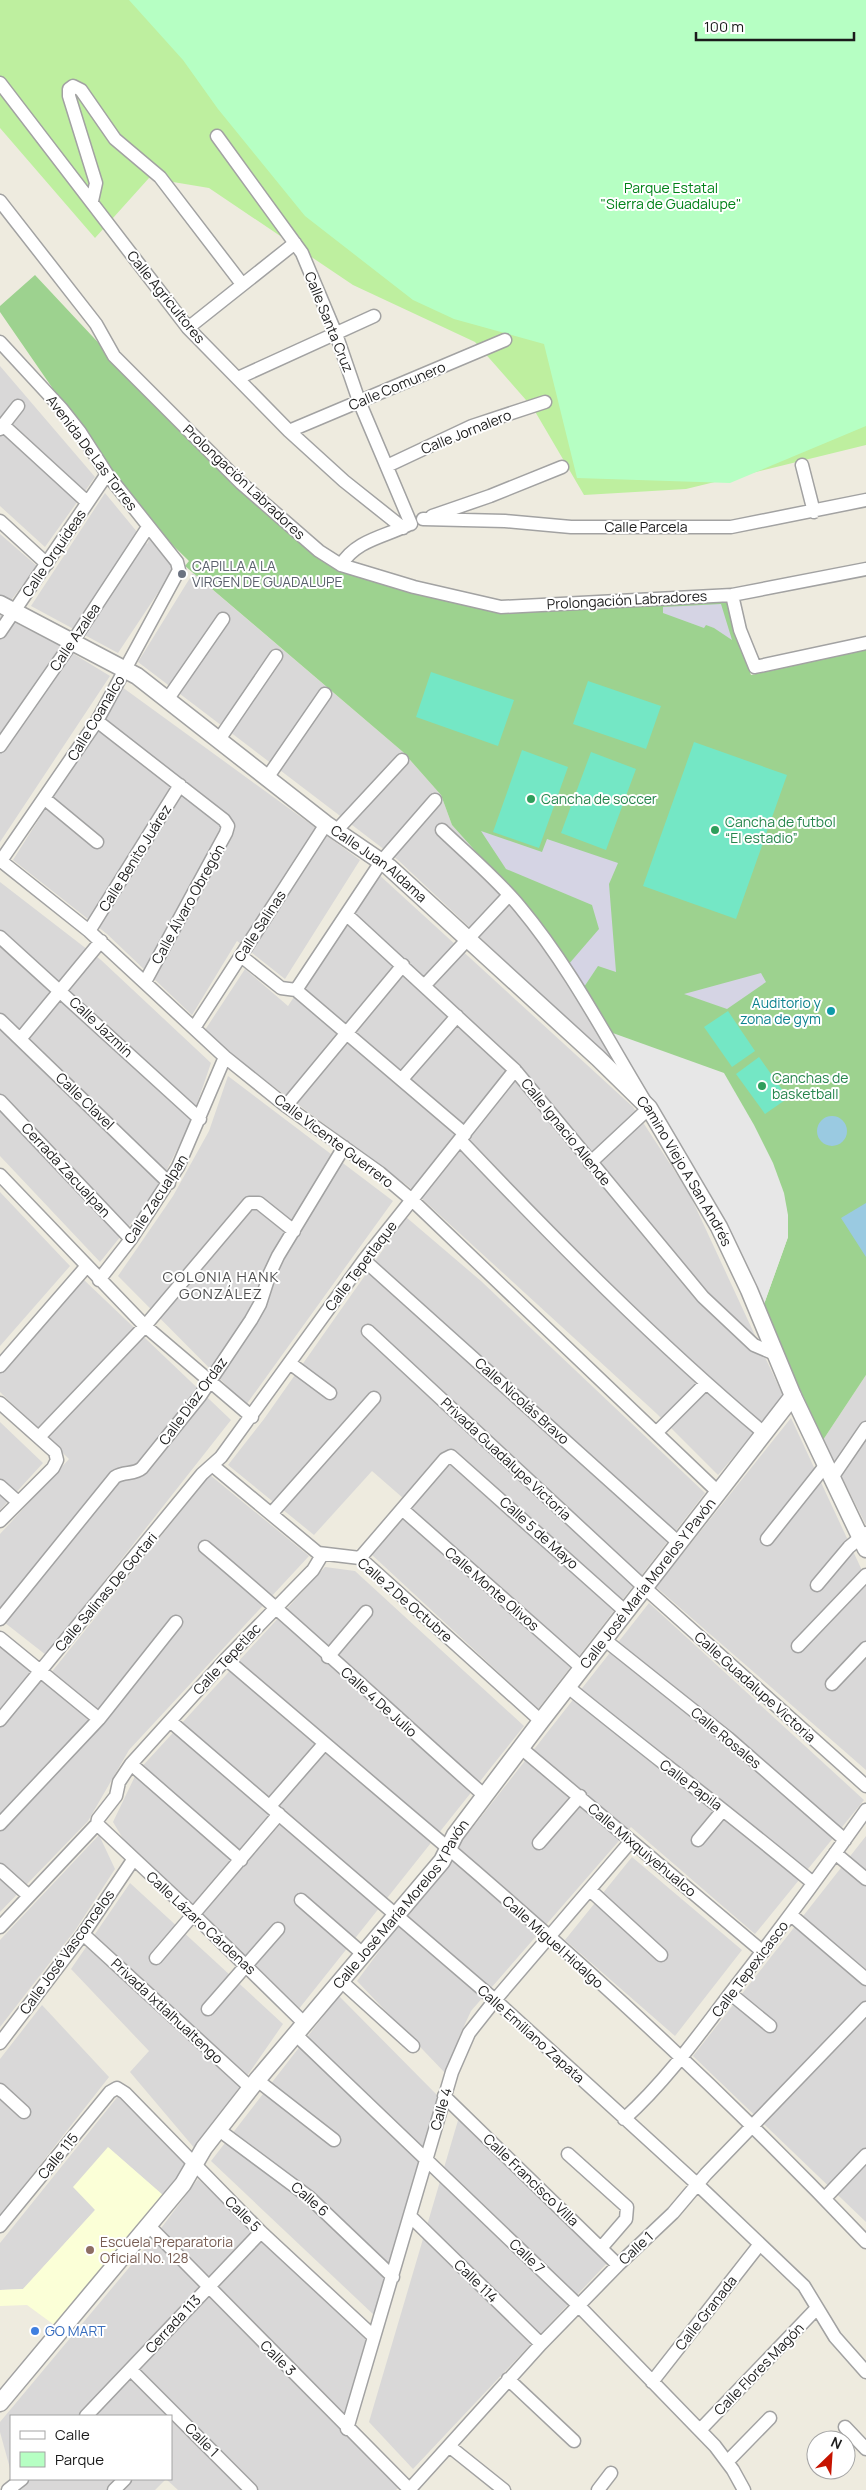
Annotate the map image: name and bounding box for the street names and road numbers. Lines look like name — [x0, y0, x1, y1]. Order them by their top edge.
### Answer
street label: Calle Agricultores — [123, 246, 210, 347]
street label: Calle Santa Cruz — [301, 269, 358, 375]
street label: Calle Comunero — [345, 357, 448, 414]
street label: Avenida De Las Torres — [43, 391, 142, 514]
street label: Calle Jornalero — [418, 405, 514, 458]
street label: Prolongación Labradores — [179, 420, 310, 543]
street label: Calle Orquídeas — [17, 505, 90, 600]
street label: Calle Parcela — [605, 517, 687, 536]
street label: Prolongación Labradores — [546, 586, 708, 613]
street label: Calle Azalea — [45, 599, 104, 674]
street label: Calle Coanalco — [63, 671, 129, 764]
street label: Calle Benito Juárez — [94, 801, 175, 915]
street label: Calle Juan Aldama — [327, 820, 431, 906]
street label: Calle Álvaro Obregón — [147, 840, 228, 967]
street label: Calle Salinas — [229, 886, 290, 965]
street label: Calle Jazmín — [65, 992, 137, 1061]
street label: Calle Clavel — [52, 1068, 119, 1133]
street label: Calle Ignacio Allende — [517, 1074, 616, 1189]
street label: Calle Vicente Guerrero — [271, 1090, 398, 1192]
street label: Camino Viejo A San Andrés — [633, 1091, 737, 1249]
street label: Cerrada Zacualpan — [18, 1118, 115, 1221]
street label: Calle Zacualpan — [120, 1150, 192, 1247]
street label: Calle Tepetlaque — [320, 1217, 401, 1315]
street label: Calle Díaz Ordaz — [154, 1353, 231, 1449]
street label: Calle Nicolás Bravo — [471, 1353, 574, 1448]
street label: Privada Guadalupe Victoria — [437, 1393, 576, 1524]
street label: Calle 5 de Mayo — [496, 1492, 583, 1573]
street label: Calle José María Morelos Y Pavón — [575, 1494, 719, 1672]
street label: Calle Salinas De Gortari — [50, 1528, 161, 1655]
street label: Calle Monte Olivos — [441, 1542, 543, 1635]
street label: Calle 2 De Octubre — [354, 1553, 457, 1646]
street label: Calle Tepetlac — [189, 1619, 265, 1699]
street label: Calle Guadalupe Victoria — [691, 1627, 820, 1746]
street label: Calle 4 De Julio — [337, 1662, 422, 1741]
street label: Calle Rosales — [687, 1703, 765, 1773]
street label: Calle Papila — [656, 1755, 726, 1814]
street label: Calle Mixquiyehualco — [584, 1799, 701, 1901]
street label: Calle José María Morelos Y Pavón — [328, 1815, 473, 1992]
street label: Calle Lázaro Cárdenas — [142, 1867, 260, 1978]
street label: Calle José Vasconcelos — [15, 1885, 118, 2018]
street label: Calle Miguel Hidalgo — [499, 1891, 608, 1992]
street label: Calle Tepexicasco — [707, 1917, 792, 2021]
street label: Privada Ixtlalhualtengo — [107, 1954, 227, 2068]
street label: Calle Emiliano Zapata — [474, 1980, 589, 2087]
street label: Calle 4 — [425, 2085, 456, 2132]
street label: Calle 115 — [33, 2129, 82, 2183]
street label: Calle Francisco Villa — [480, 2129, 583, 2230]
street label: Calle 6 — [287, 2177, 333, 2220]
street label: Calle 5 — [221, 2192, 265, 2236]
street label: Calle 1 — [614, 2227, 657, 2268]
street label: Calle 7 — [506, 2234, 549, 2277]
street label: Calle 114 — [450, 2255, 503, 2306]
street label: Calle Granada — [670, 2271, 741, 2354]
street label: Cerrada 113 — [141, 2290, 205, 2357]
street label: Calle Flores Magón — [710, 2318, 808, 2419]
street label: Calle 3 — [256, 2336, 300, 2380]
street label: Calle 1 — [181, 2419, 223, 2461]

